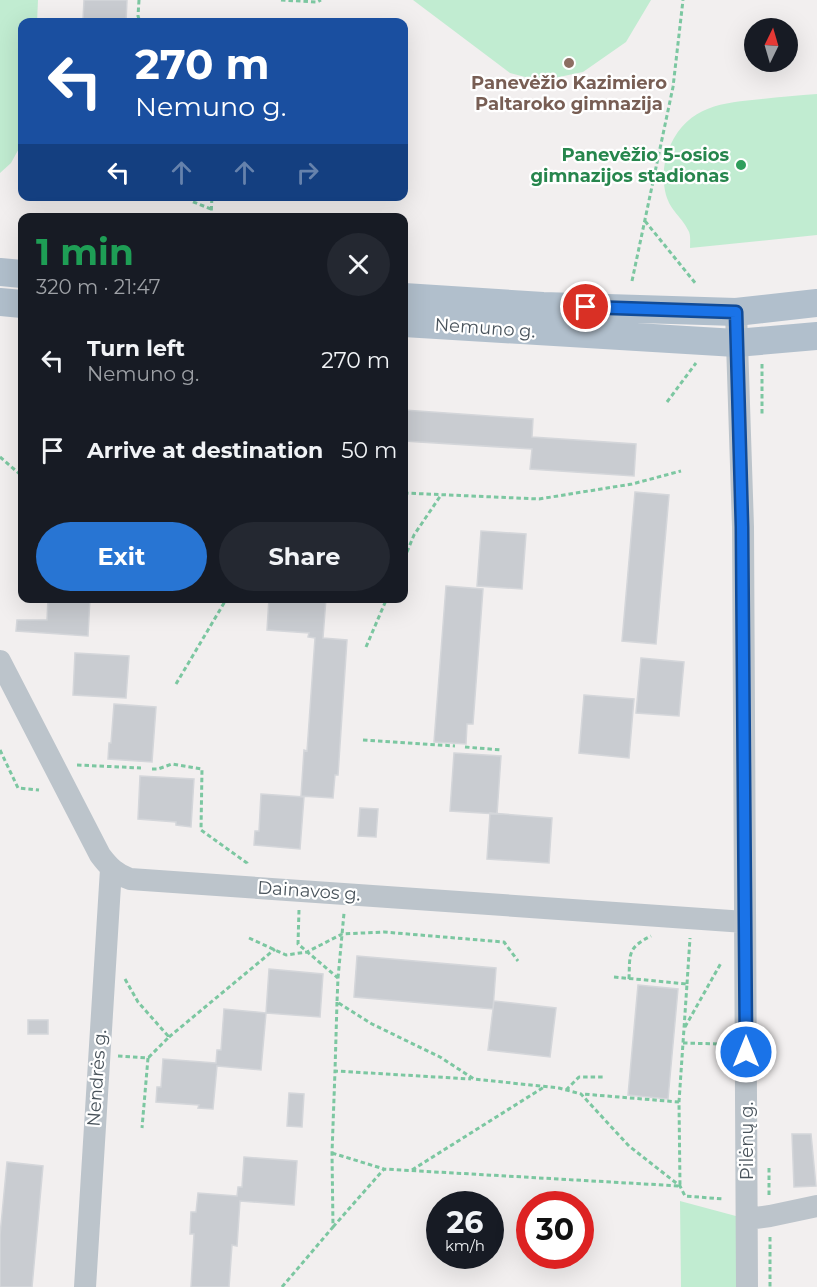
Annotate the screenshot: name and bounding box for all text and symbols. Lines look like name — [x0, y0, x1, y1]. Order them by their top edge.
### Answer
north arrow — [744, 18, 798, 72]
map controls — [744, 18, 798, 72]
text: 270 m — [135, 38, 269, 90]
icon: left — [36, 42, 114, 120]
marker: Panevėžio Kazimiero Paltaroko gimnazija — [562, 56, 576, 70]
place label: Panevėžio Kazimiero Paltaroko gimnazija — [471, 72, 667, 115]
text: Nemuno g. — [135, 90, 287, 123]
place label: Panevėžio 5-osios gimnazijos stadionas — [530, 144, 729, 187]
icon: left — [102, 156, 135, 189]
icon: ahead — [165, 156, 198, 189]
icon: ahead — [228, 156, 261, 189]
icon: right — [291, 156, 324, 189]
marker: Panevėžio 5-osios gimnazijos stadionas — [734, 158, 748, 172]
text: 1 min — [36, 230, 134, 274]
button: close — [327, 233, 390, 296]
text: 320 m · 21:47 — [36, 275, 161, 299]
pin — [560, 281, 611, 332]
icon: arrive — [569, 290, 602, 323]
street label: Nemuno g. — [434, 314, 536, 342]
text: Turn left — [87, 335, 185, 362]
icon: left — [36, 344, 69, 377]
text: 270 m — [321, 347, 390, 374]
text: Nemuno g. — [87, 362, 199, 386]
icon: arrive — [36, 434, 69, 467]
text: Arrive at destination — [87, 437, 323, 464]
text: 50 m — [341, 437, 397, 464]
button: Exit — [36, 522, 207, 591]
button: Share — [219, 522, 390, 591]
street label: Dainavos g. — [257, 876, 361, 906]
position arrow — [714, 1020, 778, 1084]
street label: Nendrės g. — [83, 1029, 111, 1127]
street label: Pilėnų g. — [736, 1102, 758, 1180]
speed limit sign: 30 — [516, 1191, 594, 1269]
text: 26 — [447, 1204, 483, 1241]
text: km/h — [445, 1236, 485, 1255]

